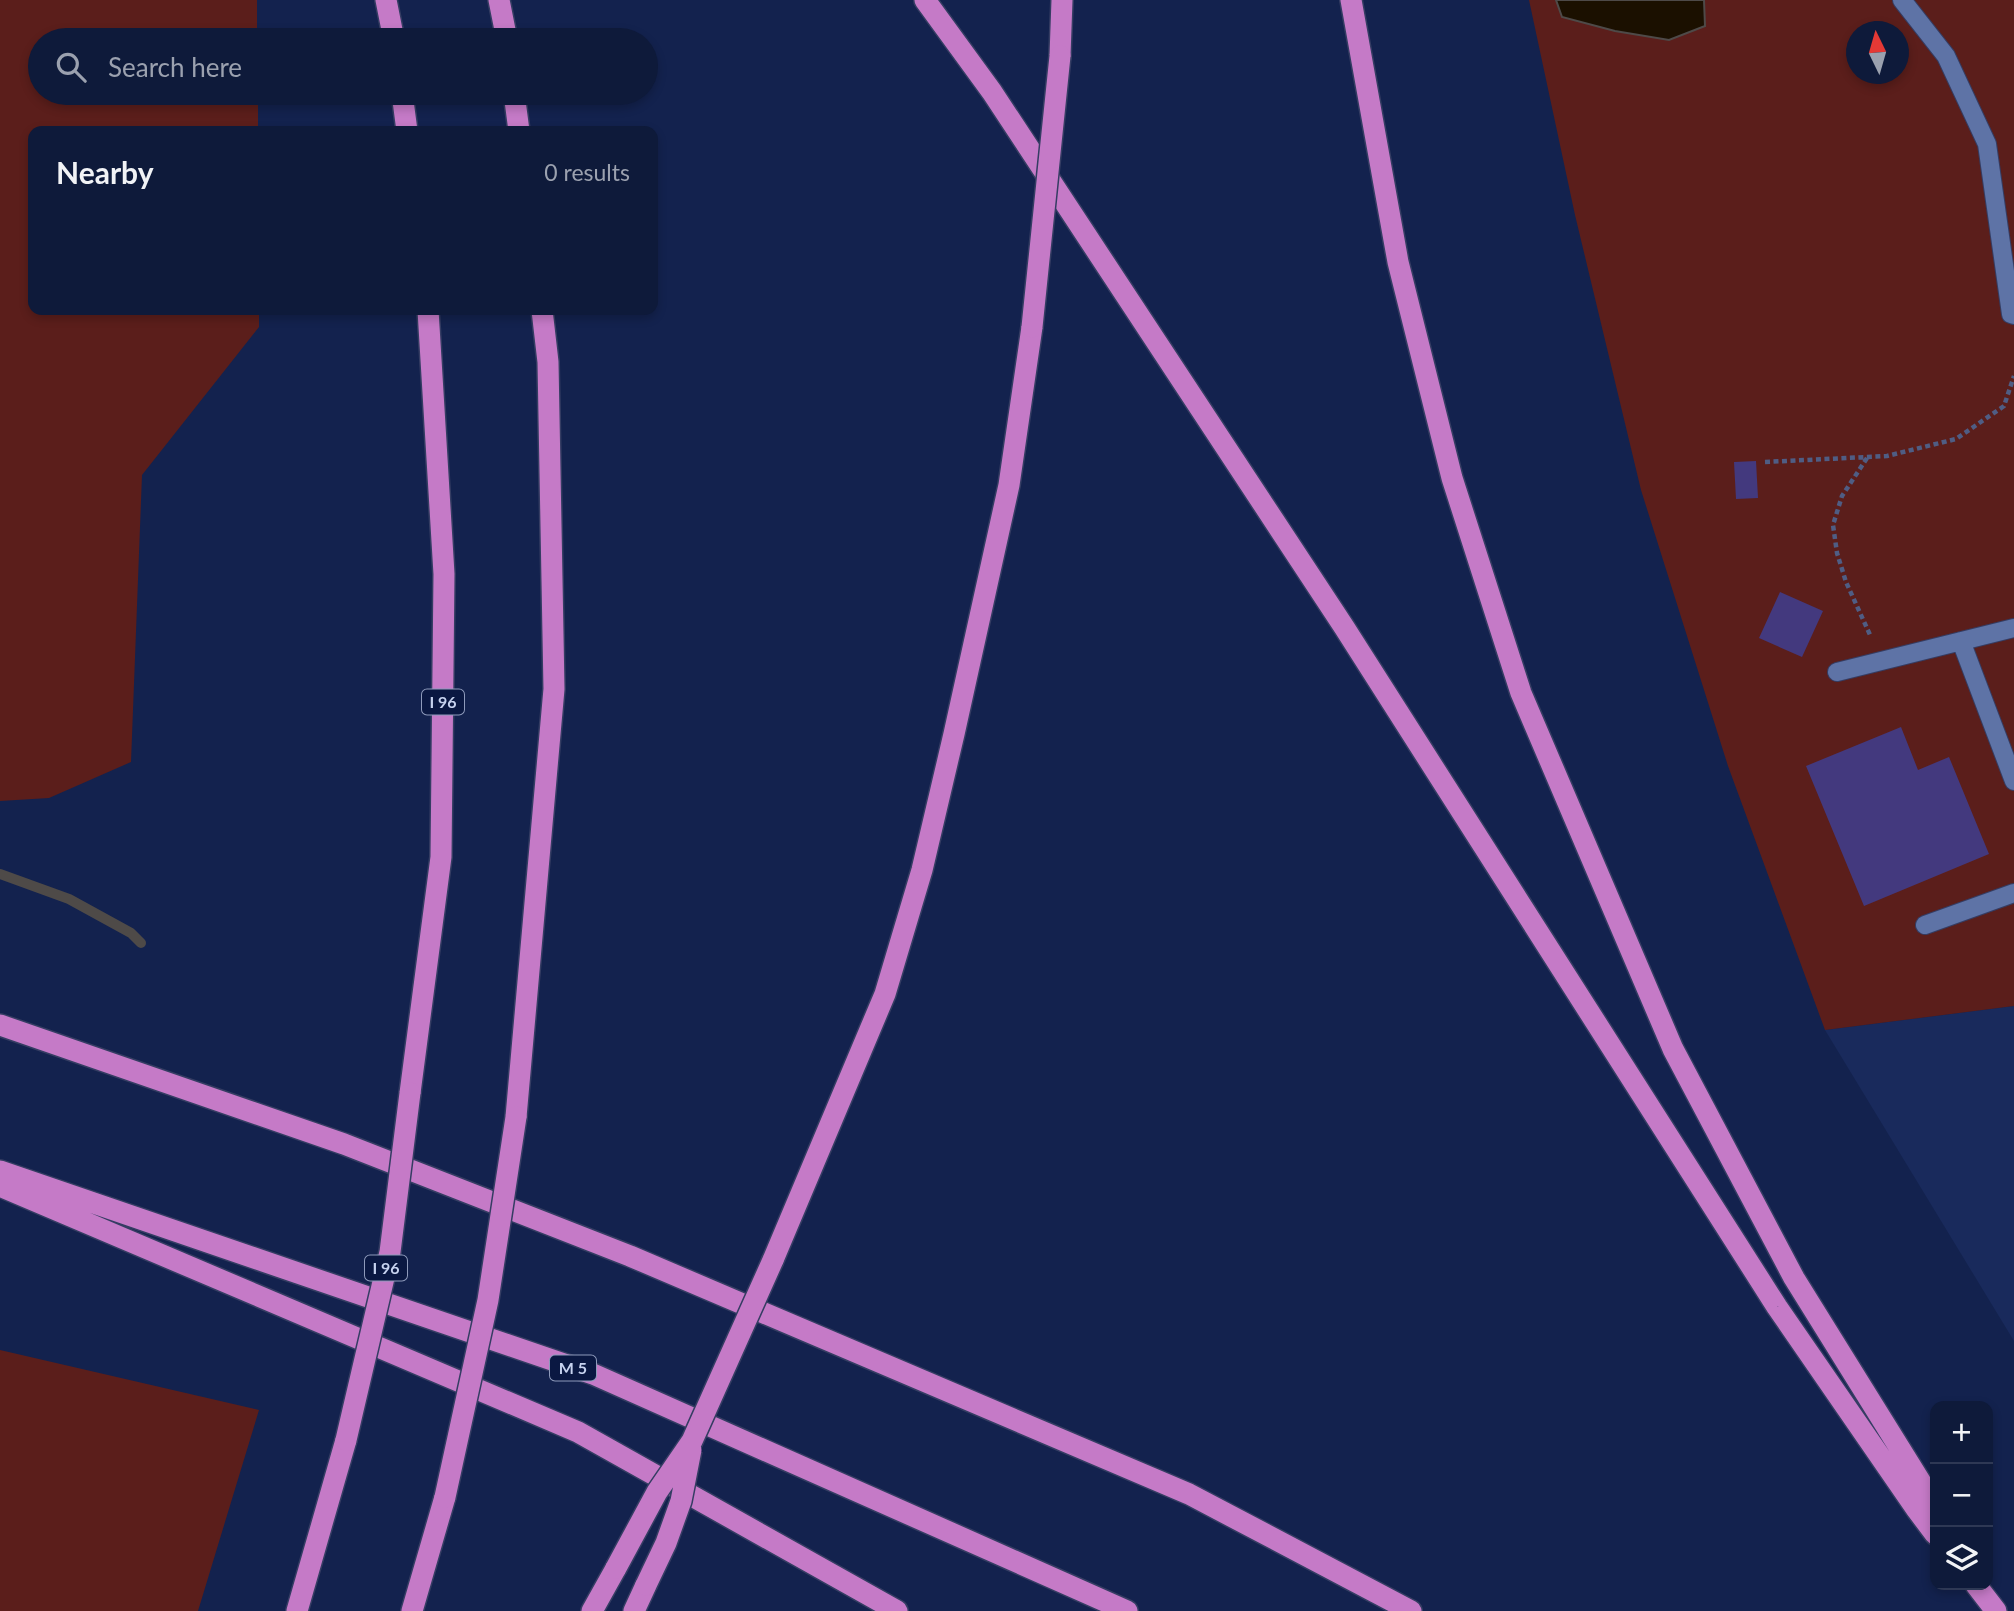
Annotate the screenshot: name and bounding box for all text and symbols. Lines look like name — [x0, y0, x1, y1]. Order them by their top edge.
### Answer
north arrow — [1846, 21, 1909, 84]
search box — [28, 28, 658, 105]
icon: search — [52, 48, 90, 86]
text: Search here — [108, 51, 242, 83]
text: Nearby — [56, 154, 154, 190]
text: 0 results — [544, 158, 630, 186]
road number: I 96 — [422, 690, 464, 715]
road number: I 96 — [365, 1256, 407, 1280]
road number: M 5 — [550, 1356, 596, 1380]
map controls — [1930, 1401, 1993, 1590]
button: + — [1930, 1401, 1993, 1464]
button: − — [1930, 1464, 1993, 1527]
button: layers — [1930, 1527, 1993, 1590]

